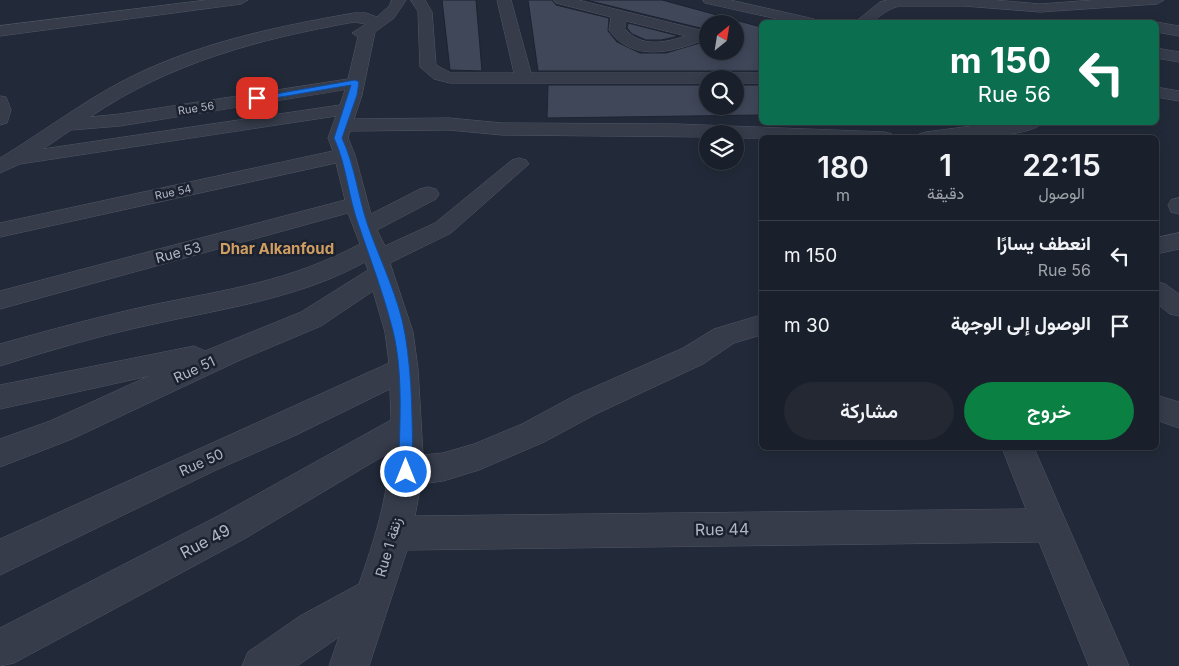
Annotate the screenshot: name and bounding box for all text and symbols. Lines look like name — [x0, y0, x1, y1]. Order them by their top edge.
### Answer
north arrow — [699, 15, 744, 60]
map controls — [699, 15, 744, 170]
text: 150 m — [950, 39, 1051, 81]
icon: left — [1069, 40, 1134, 105]
button: search — [699, 70, 744, 115]
pin — [236, 77, 278, 119]
text: Rue 56 — [978, 81, 1051, 107]
icon: arrive — [243, 84, 271, 112]
street label: Rue 56 — [177, 98, 215, 118]
button: layers — [699, 125, 744, 170]
text: 1 — [939, 147, 952, 183]
text: 22:15 — [1022, 147, 1101, 183]
text: 180 — [817, 149, 869, 185]
street label: Rue 54 — [154, 181, 192, 203]
text: دقيقة — [927, 183, 964, 203]
text: الوصول — [1038, 183, 1085, 203]
text: m — [836, 185, 850, 205]
text: انعطف يسارًا — [997, 232, 1091, 255]
street label: Rue 53 — [153, 238, 203, 266]
district label: Dhar Alkanfoud — [220, 239, 334, 258]
icon: left — [1106, 242, 1134, 270]
text: 150 m — [784, 244, 837, 267]
text: Rue 56 — [1038, 260, 1091, 280]
text: الوصول إلى الوجهة — [951, 312, 1091, 335]
icon: arrive — [1106, 312, 1134, 340]
text: 30 m — [784, 314, 830, 337]
street label: Rue 51 — [171, 352, 217, 386]
button: مشاركة — [784, 382, 954, 440]
button: خروج — [964, 382, 1134, 440]
street label: Rue 50 — [176, 445, 226, 479]
position arrow — [379, 445, 431, 497]
street label: Rue 1 زنقة — [371, 515, 406, 579]
street label: Rue 44 — [695, 519, 749, 539]
street label: Rue 49 — [177, 520, 233, 562]

